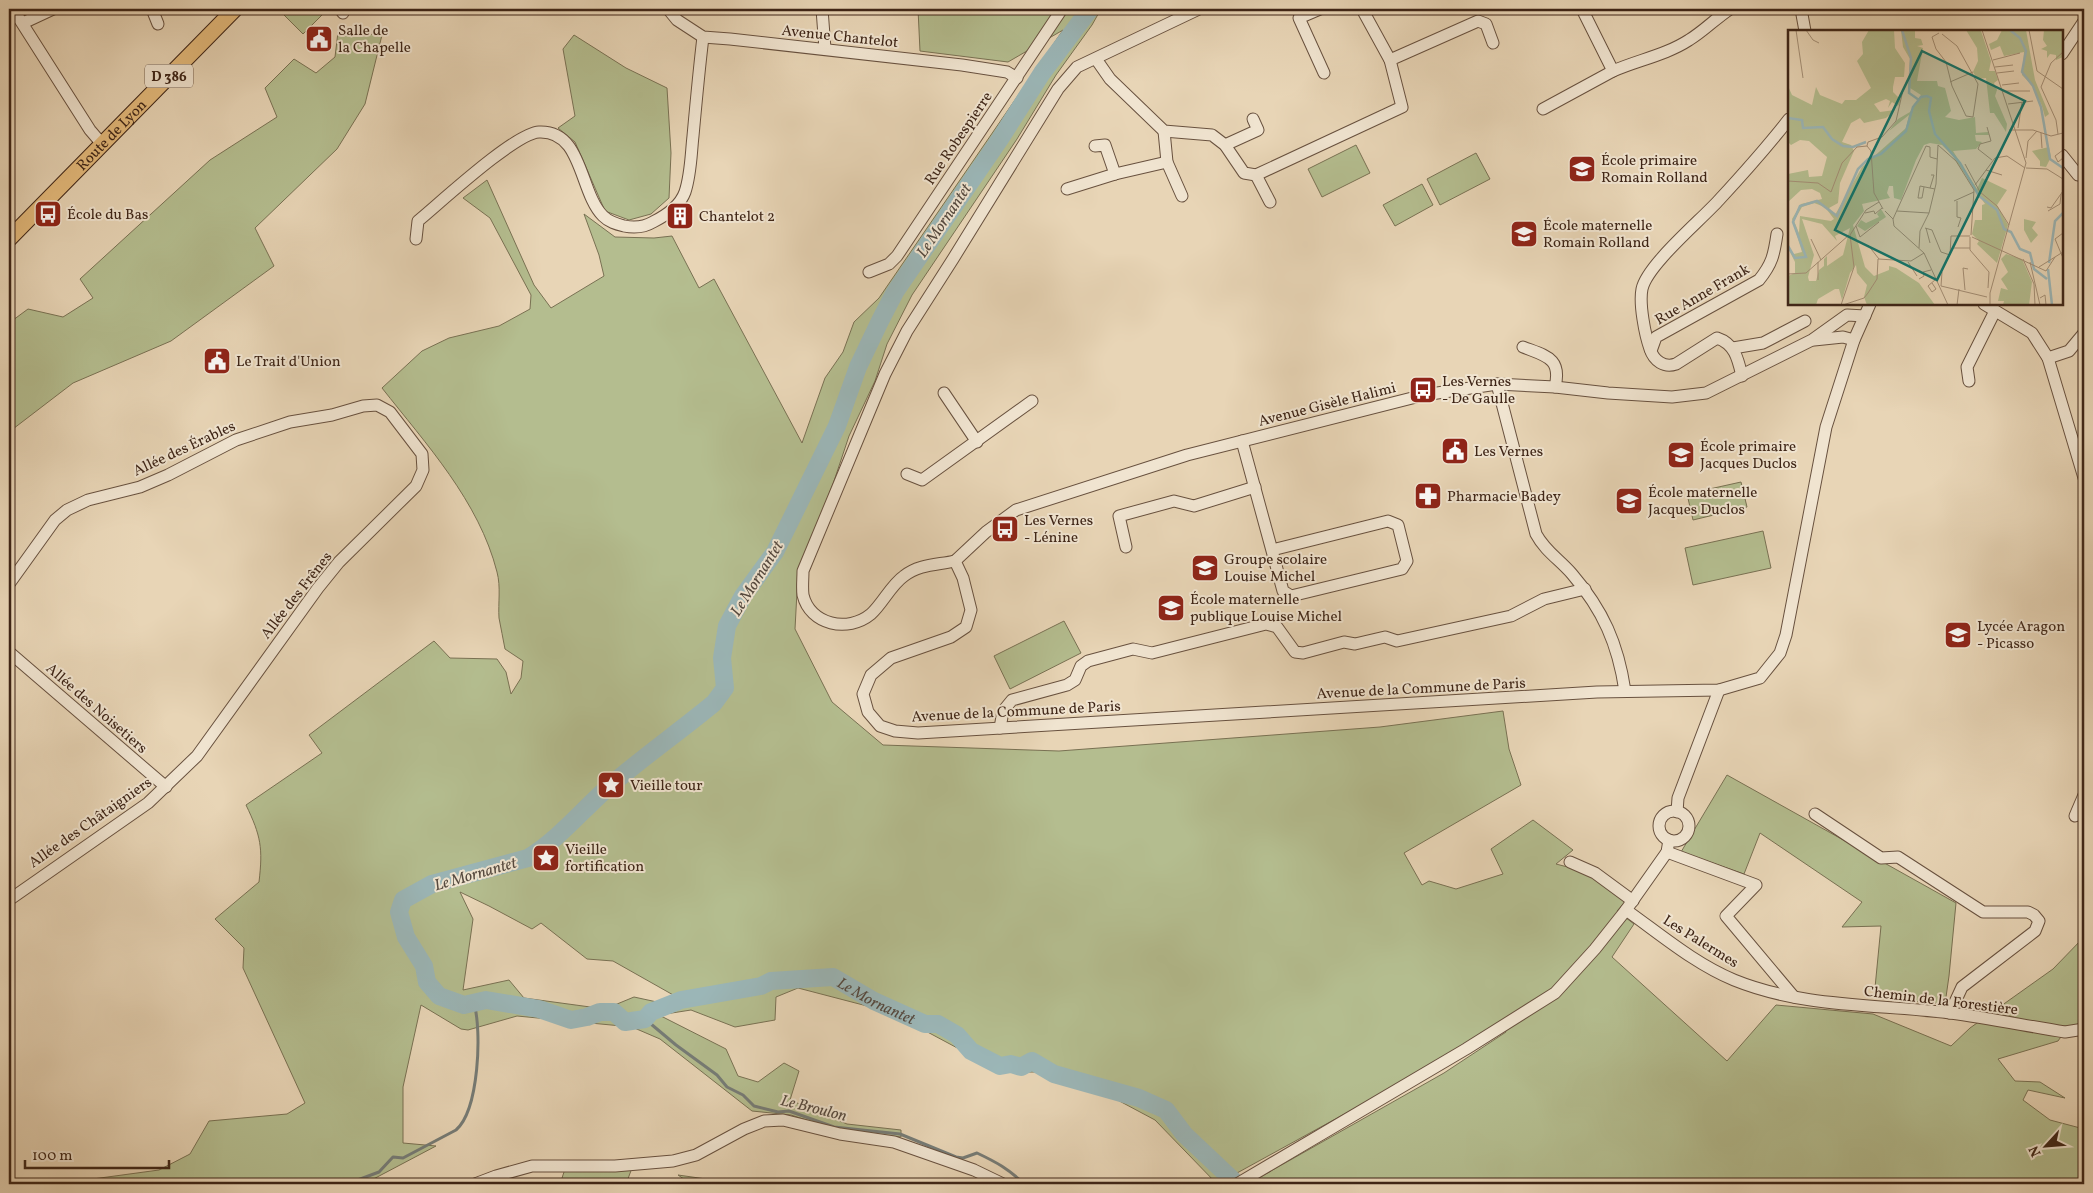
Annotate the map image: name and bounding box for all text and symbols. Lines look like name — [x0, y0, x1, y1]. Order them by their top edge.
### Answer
place label: Salle de la Chapelle — [338, 21, 411, 59]
street label: Avenue Chantelot — [780, 21, 899, 54]
public building icon: Salle de la Chapelle — [304, 24, 334, 54]
inset map — [1788, 30, 2063, 305]
road number: D 386 — [145, 64, 193, 88]
street label: Rue Robespierre — [920, 88, 998, 190]
street label: Route de Lyon — [72, 96, 152, 176]
place label: École primaire Romain Rolland — [1601, 151, 1708, 189]
school or university icon: École primaire Romain Rolland — [1567, 154, 1597, 184]
water label: Le Mornantet — [912, 179, 978, 262]
bus stop icon: École du Bas — [33, 199, 63, 229]
building icon: Chantelot 2 — [665, 201, 695, 231]
place label: École du Bas — [67, 205, 148, 226]
place label: Chantelot 2 — [699, 207, 775, 228]
place label: École maternelle Romain Rolland — [1543, 216, 1652, 254]
school or university icon: École maternelle Romain Rolland — [1509, 219, 1539, 249]
street label: Rue Anne Frank — [1651, 260, 1754, 331]
public building icon: Le Trait d'Union — [202, 346, 232, 376]
place label: Le Trait d'Union — [236, 352, 341, 373]
place label: Les Vernes - De Gaulle — [1442, 372, 1515, 410]
bus stop icon: Les Vernes - De Gaulle — [1408, 375, 1438, 405]
street label: Avenue Gisèle Halimi — [1256, 378, 1398, 433]
street label: Allée des Érables — [130, 416, 239, 482]
public building icon: Les Vernes — [1440, 436, 1470, 466]
place label: École primaire Jacques Duclos — [1700, 437, 1797, 475]
school or university icon: École primaire Jacques Duclos — [1666, 440, 1696, 470]
place label: Les Vernes — [1474, 442, 1543, 463]
pharmacy icon: Pharmacie Badey — [1413, 481, 1443, 511]
place label: École maternelle Jacques Duclos — [1648, 483, 1757, 521]
school or university icon: École maternelle Jacques Duclos — [1614, 486, 1644, 516]
place label: Pharmacie Badey — [1447, 487, 1561, 508]
place label: Les Vernes - Lénine — [1024, 511, 1093, 549]
bus stop icon: Les Vernes - Lénine — [990, 514, 1020, 544]
water label: Le Mornantet — [726, 537, 790, 621]
street label: Allée des Frênes — [256, 548, 338, 644]
place label: Groupe scolaire Louise Michel — [1224, 550, 1327, 588]
school or university icon: Groupe scolaire Louise Michel — [1190, 553, 1220, 583]
place label: École maternelle publique Louise Michel — [1190, 590, 1342, 628]
school or university icon: École maternelle publique Louise Michel — [1156, 593, 1186, 623]
place label: Lycée Aragon - Picasso — [1977, 617, 2065, 655]
school or university icon: Lycée Aragon - Picasso — [1943, 620, 1973, 650]
street label: Allée des Noisetiers — [41, 659, 151, 759]
street label: Avenue de la Commune de Paris — [1316, 674, 1526, 705]
street label: Avenue de la Commune de Paris — [911, 697, 1121, 728]
place icon: Vieille tour — [596, 770, 626, 800]
street label: Allée des Châtaigniers — [25, 773, 157, 874]
place label: Vieille tour — [630, 776, 703, 797]
place label: Vieille fortification — [565, 840, 644, 878]
place icon: Vieille fortification — [531, 843, 561, 873]
water label: Le Mornantet — [432, 852, 520, 897]
street label: Les Palermes — [1658, 911, 1742, 974]
water label: Le Mornantet — [832, 973, 919, 1031]
street label: Chemin de la Forestière — [1863, 982, 2019, 1021]
water label: Le Broulon — [778, 1090, 849, 1128]
north arrow — [2020, 1120, 2070, 1170]
scale bar — [25, 1138, 169, 1170]
text: N — [2025, 1142, 2046, 1160]
text: 100 m — [32, 1146, 72, 1167]

